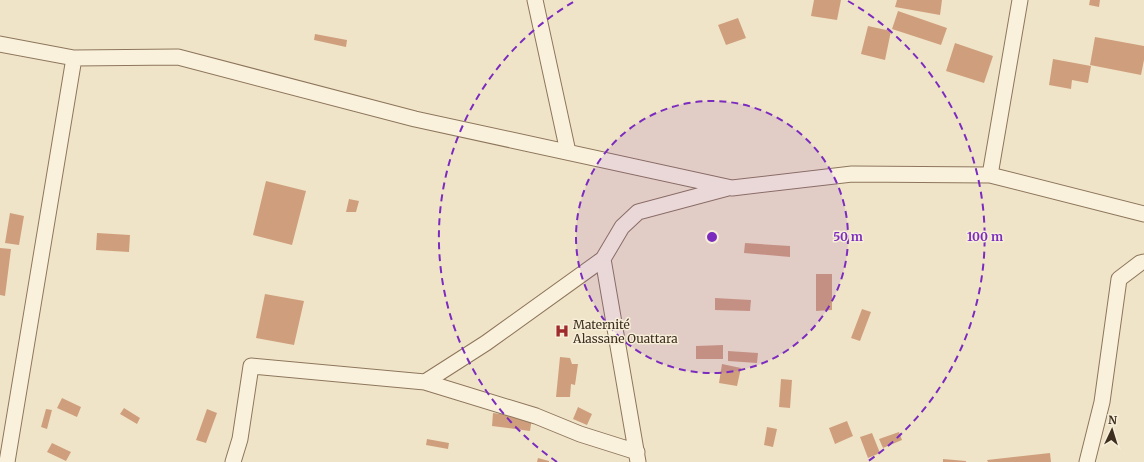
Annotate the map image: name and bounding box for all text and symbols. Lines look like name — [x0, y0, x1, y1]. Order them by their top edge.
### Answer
text: 50 m — [833, 229, 863, 244]
text: 100 m — [967, 229, 1003, 244]
centre of rings — [705, 230, 719, 244]
place label: Maternité Alassane Ouattara — [572, 317, 678, 346]
hospital icon: Maternité Alassane Ouattara — [554, 323, 570, 339]
north arrow — [1092, 410, 1132, 450]
text: N — [1108, 413, 1118, 427]

